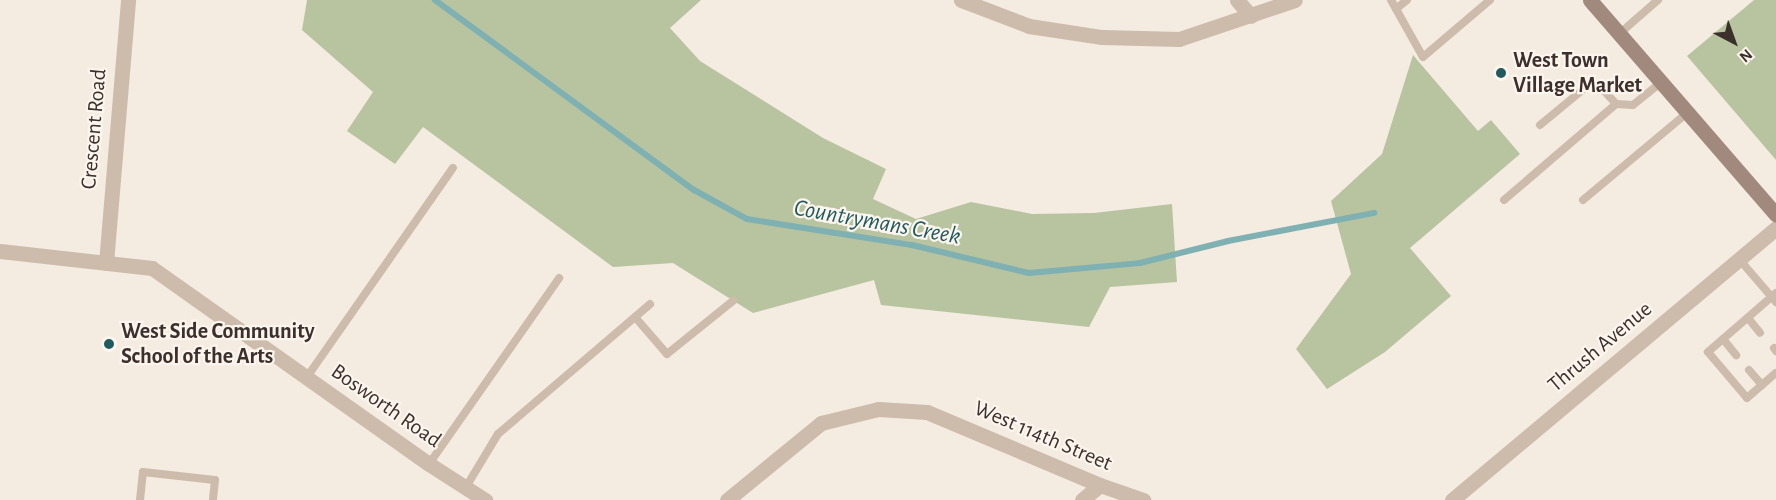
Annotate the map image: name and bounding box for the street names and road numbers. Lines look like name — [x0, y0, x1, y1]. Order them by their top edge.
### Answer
street label: Crescent Road — [76, 68, 112, 190]
street label: Thrush Avenue — [1543, 296, 1657, 398]
street label: Bosworth Road — [326, 358, 446, 454]
street label: West 114th Street — [970, 395, 1116, 477]

